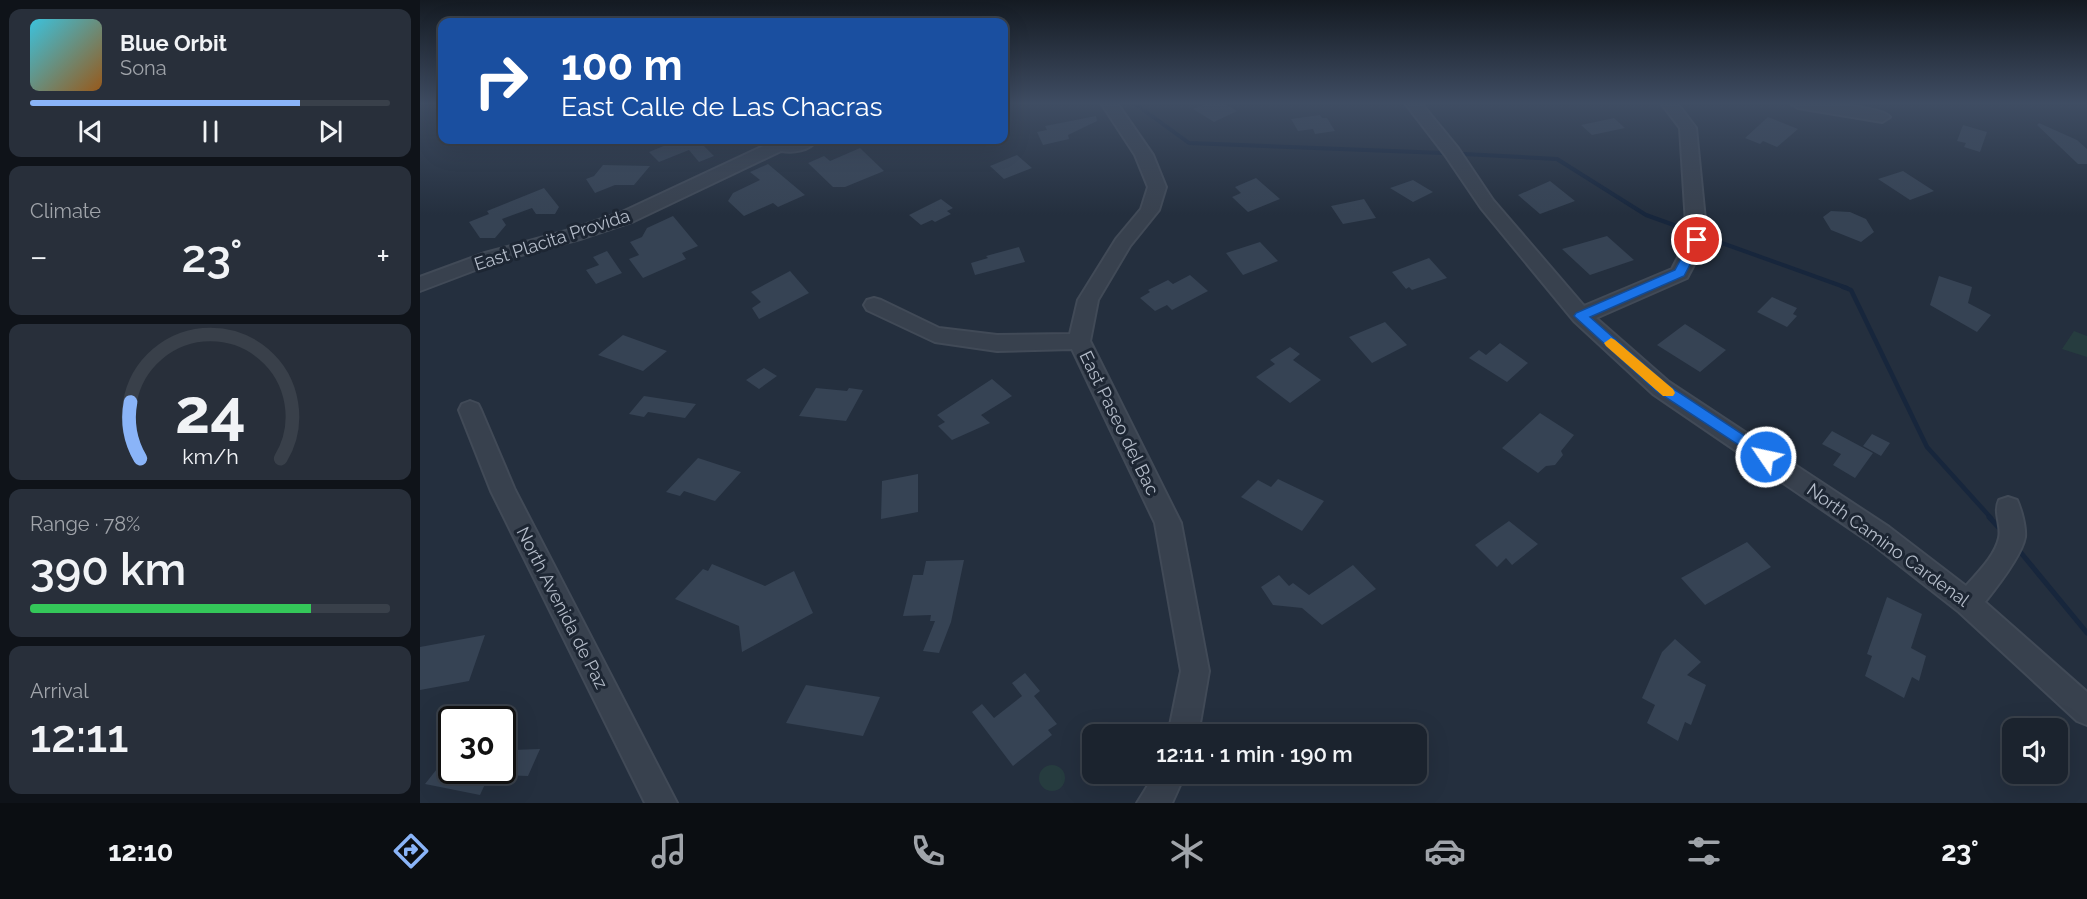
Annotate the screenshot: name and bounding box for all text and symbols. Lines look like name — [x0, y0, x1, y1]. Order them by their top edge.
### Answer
text: Blue Orbit — [120, 30, 227, 56]
text: 100 m — [561, 41, 683, 90]
icon: right — [462, 42, 540, 120]
text: Sona — [120, 56, 167, 80]
text: East Calle de Las Chacras — [561, 91, 883, 122]
icon: previous — [74, 115, 107, 148]
icon: pause — [194, 115, 227, 148]
icon: next — [314, 115, 347, 148]
text: Climate — [30, 199, 101, 223]
street label: East Placita Provida — [471, 204, 632, 275]
pin — [1671, 214, 1722, 265]
icon: arrive — [1680, 223, 1713, 256]
text: 23° — [182, 230, 243, 283]
text: − — [30, 237, 48, 276]
text: + — [376, 237, 390, 276]
street label: East Paseo del Bac — [1075, 347, 1164, 498]
text: 24 — [175, 374, 245, 448]
position arrow — [1734, 425, 1798, 489]
text: km/h — [182, 444, 238, 469]
street label: North Camino Cardenal — [1803, 479, 1974, 611]
text: Range · 78% — [30, 512, 140, 536]
street label: North Avenida de Paz — [512, 523, 612, 692]
text: 390 km — [30, 543, 186, 596]
text: Arrival — [30, 679, 89, 703]
speed limit sign: 30 — [438, 706, 516, 784]
text: 12:11 — [30, 710, 128, 763]
map controls — [2002, 718, 2068, 784]
button: sound — [2002, 718, 2068, 784]
text: 12:11 · 1 min · 190 m — [1156, 741, 1353, 767]
icon: directions — [390, 830, 432, 872]
icon: music — [648, 830, 690, 872]
icon: phone — [907, 830, 949, 872]
icon: climate — [1166, 830, 1208, 872]
icon: car — [1424, 830, 1466, 872]
icon: filters — [1683, 830, 1725, 872]
text: 12:10 — [108, 836, 173, 867]
text: 23° — [1941, 836, 1979, 867]

